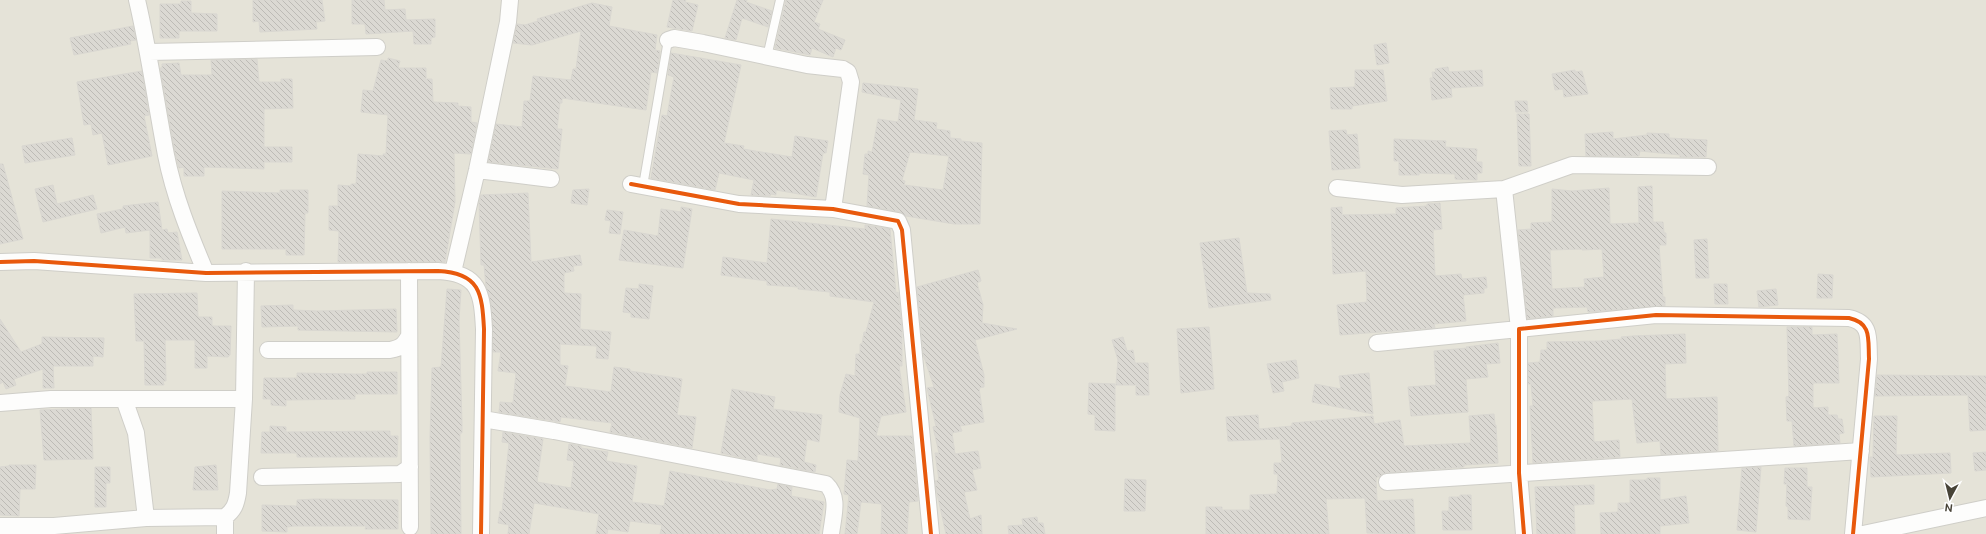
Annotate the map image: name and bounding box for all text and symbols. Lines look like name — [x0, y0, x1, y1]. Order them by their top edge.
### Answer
north arrow — [1930, 478, 1970, 518]
text: N — [1944, 501, 1954, 514]

